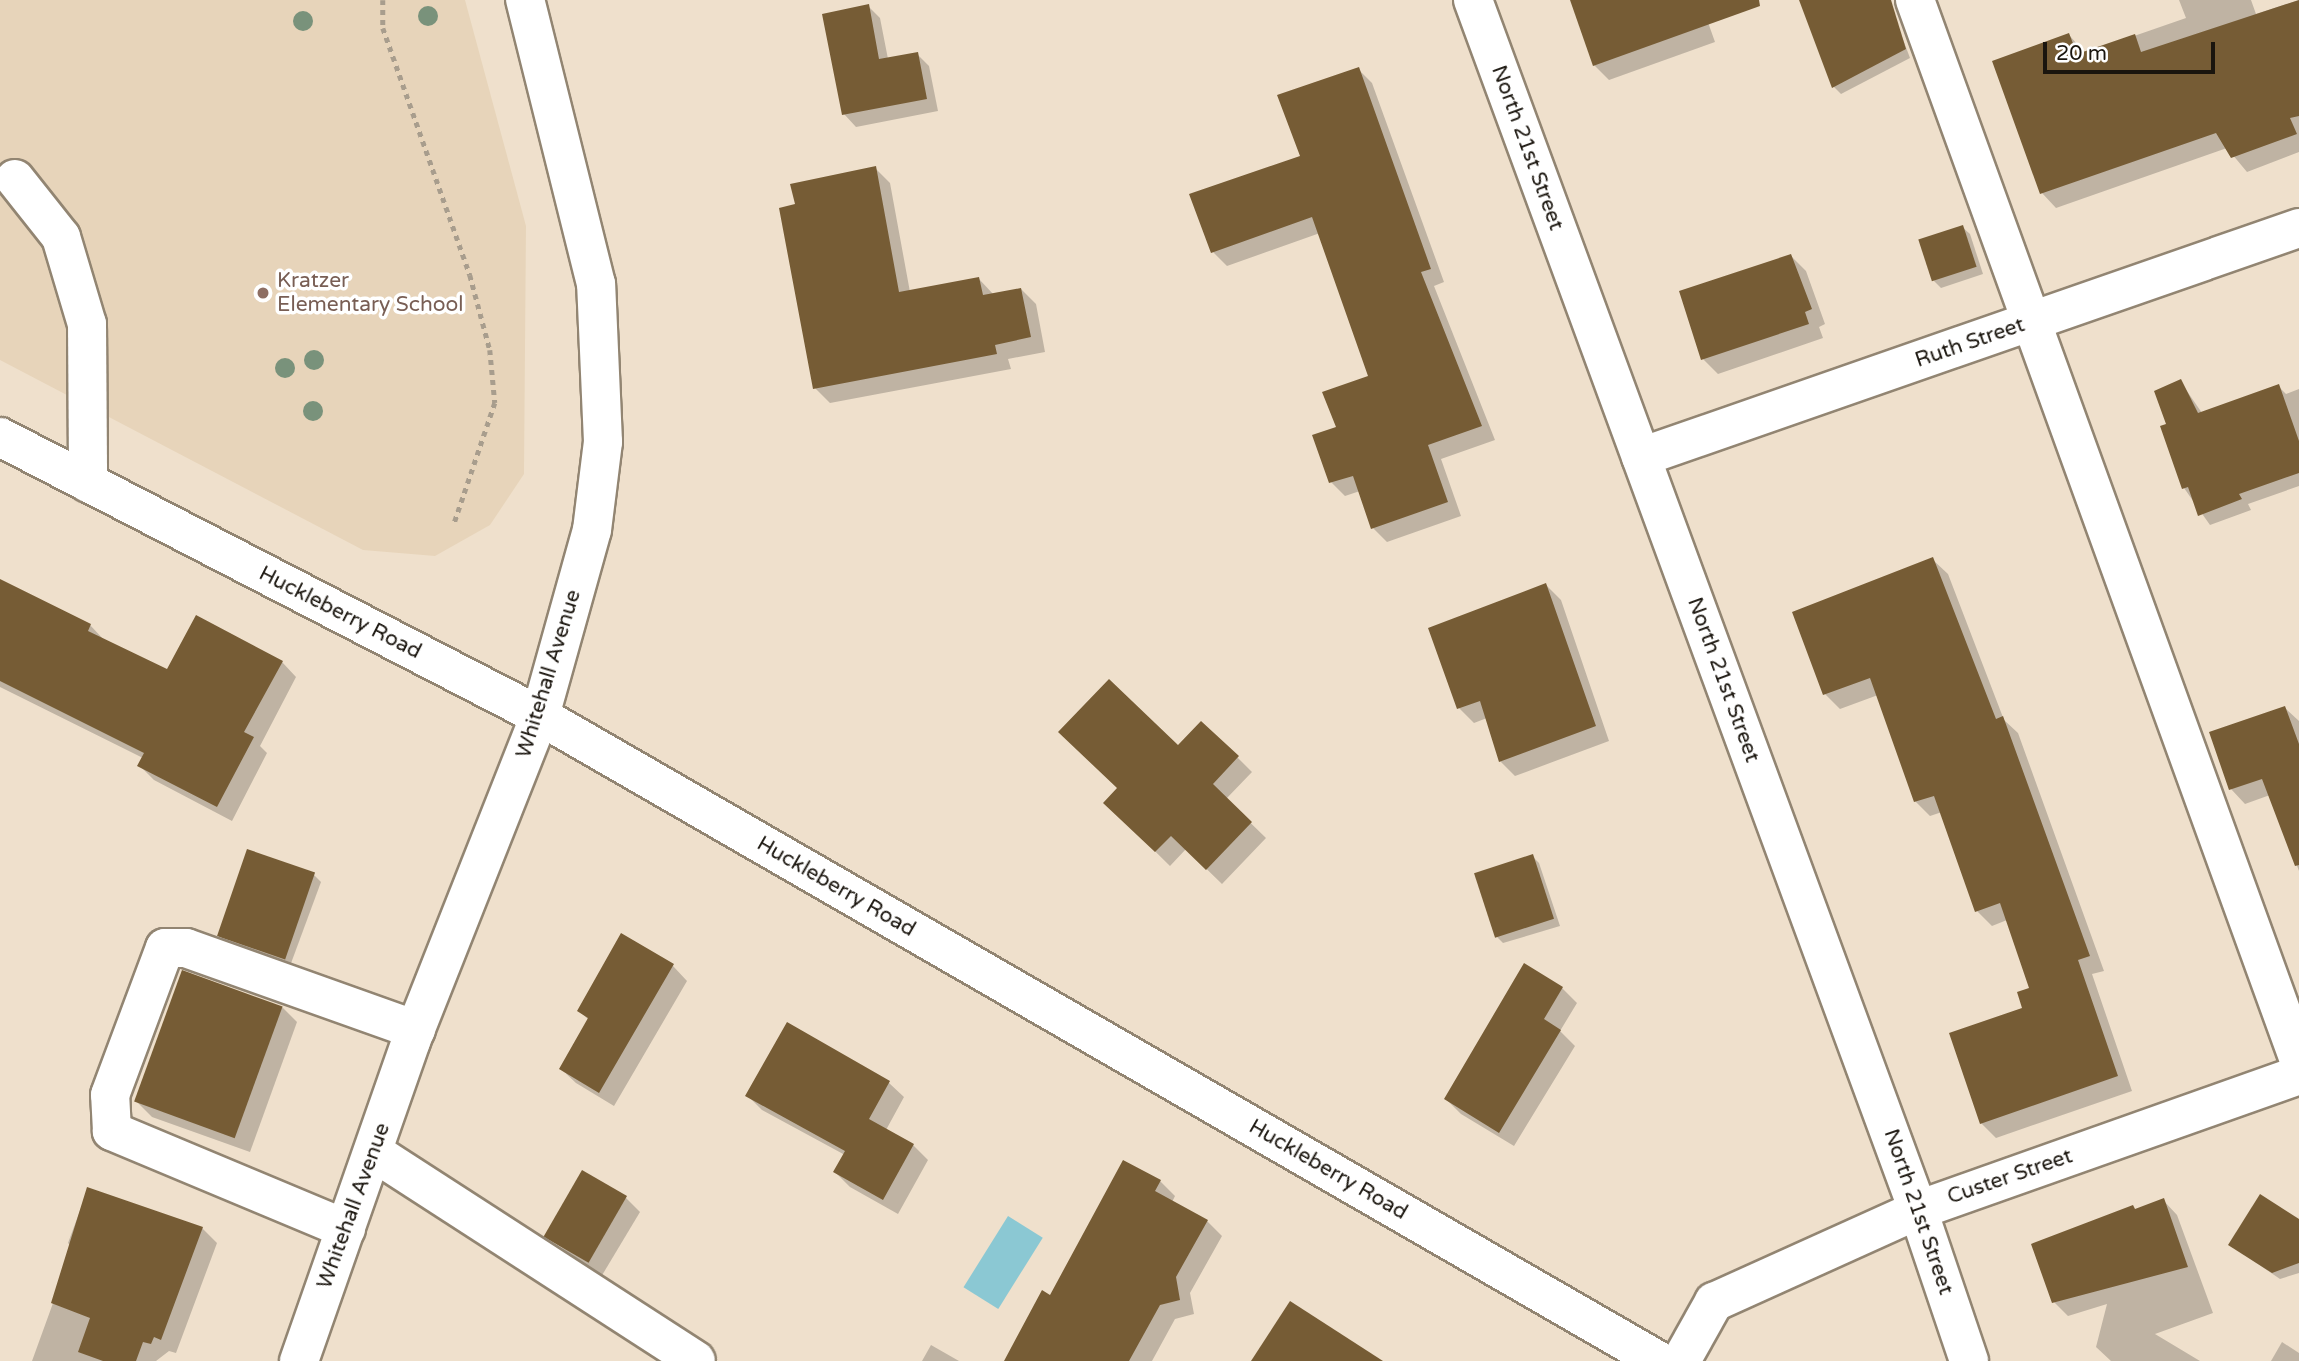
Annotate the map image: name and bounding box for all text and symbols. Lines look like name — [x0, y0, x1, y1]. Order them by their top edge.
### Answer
scale bar — [2047, 28, 2218, 72]
text: 20 m — [2056, 41, 2107, 66]
street label: North 21st Street — [1485, 62, 1569, 234]
place label: Kratzer Elementary School — [277, 268, 464, 318]
marker: Kratzer Elementary School — [255, 285, 271, 301]
street label: Ruth Street — [1912, 313, 2028, 373]
street label: Huckleberry Road — [255, 561, 425, 665]
street label: Whitehall Avenue — [511, 587, 587, 761]
street label: North 21st Street — [1681, 594, 1765, 766]
street label: Huckleberry Road — [752, 831, 920, 943]
street label: Huckleberry Road — [1244, 1114, 1412, 1226]
street label: Whitehall Avenue — [312, 1120, 396, 1292]
street label: North 21st Street — [1878, 1126, 1958, 1298]
street label: Custer Street — [1944, 1144, 2076, 1210]

